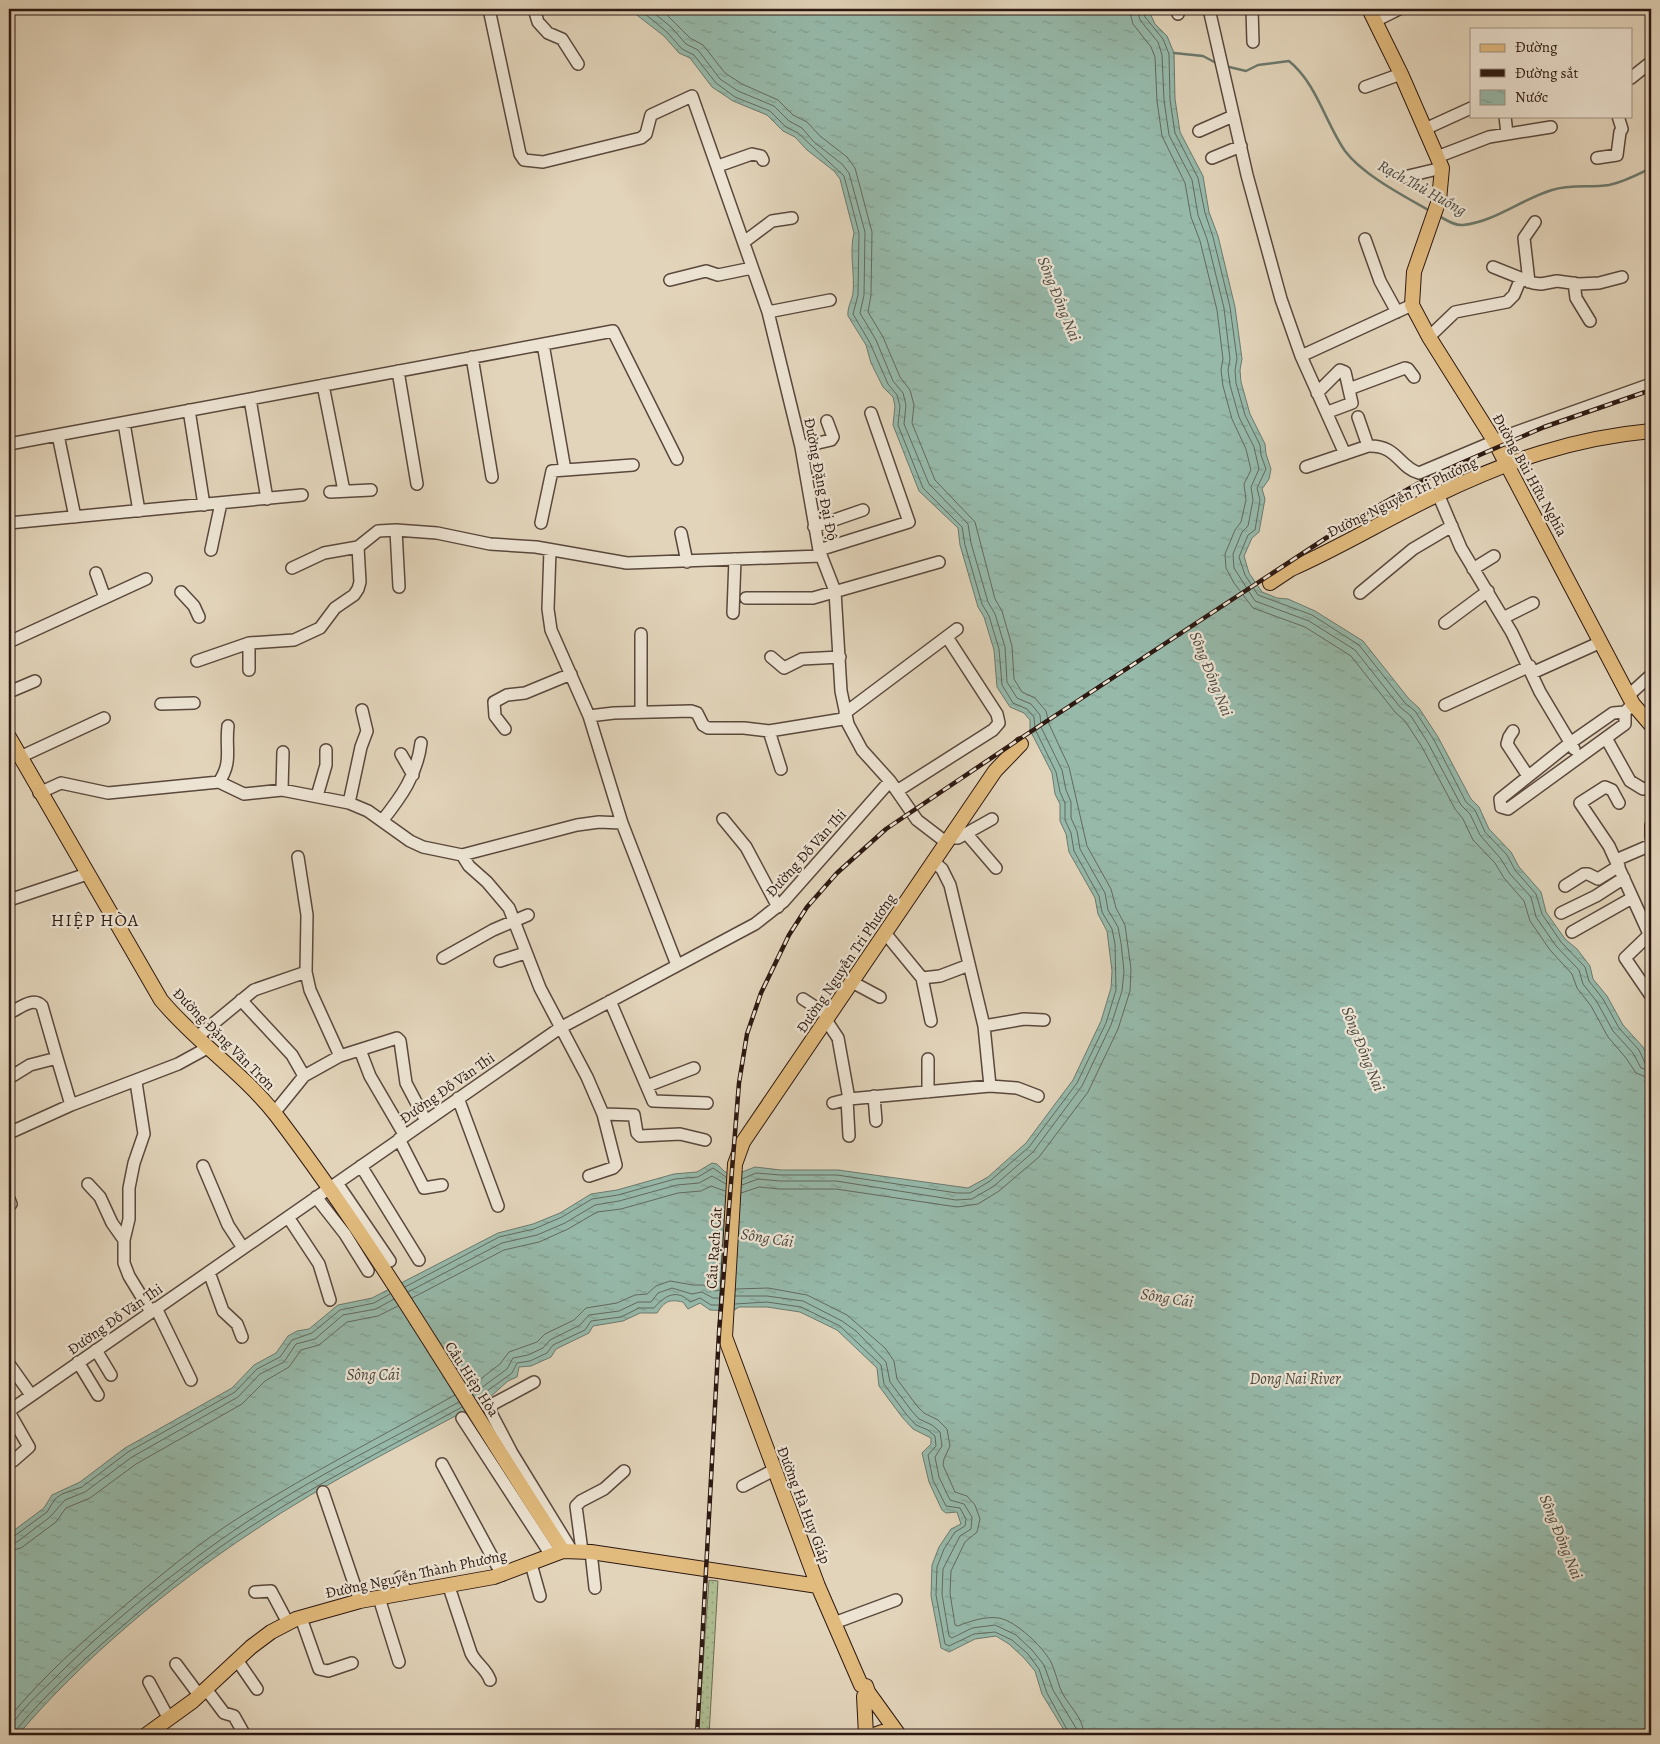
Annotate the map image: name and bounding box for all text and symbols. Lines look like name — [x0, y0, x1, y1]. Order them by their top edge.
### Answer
legend — [1470, 28, 1632, 118]
text: Đường — [1515, 37, 1558, 57]
text: Đường sắt — [1515, 63, 1578, 83]
text: Nước — [1515, 87, 1548, 107]
water label: Rạch Thủ Huồng — [1374, 155, 1470, 221]
water label: Sông Đồng Nai — [1032, 253, 1086, 345]
street label: Đường Bùi Hữu Nghĩa — [1488, 410, 1572, 540]
street label: Đường Đặng Đại Độ — [799, 416, 843, 542]
street label: Đường Nguyễn Tri Phương — [1324, 452, 1481, 542]
water label: Sông Đồng Nai — [1184, 628, 1238, 720]
street label: Đường Đỗ Văn Thi — [761, 805, 851, 901]
street label: Đường Nguyễn Tri Phương — [792, 889, 901, 1037]
district label: HIỆP HÒA — [51, 908, 139, 932]
street label: Đường Đặng Văn Trơn — [168, 983, 280, 1095]
water label: Sông Đồng Nai — [1336, 1003, 1390, 1095]
street label: Đường Đỗ Văn Thi — [395, 1048, 499, 1128]
street label: Cầu Rạch Cát — [701, 1206, 727, 1290]
water label: Sông Cái — [739, 1223, 795, 1253]
street label: Đường Đỗ Văn Thi — [63, 1279, 167, 1359]
water label: Sông Cái — [1139, 1283, 1195, 1313]
street label: Cầu Hiệp Hòa — [440, 1338, 504, 1420]
water label: Sông Cái — [346, 1364, 400, 1386]
water label: Dong Nai River — [1249, 1368, 1341, 1390]
street label: Đường Hà Huy Giáp — [772, 1443, 836, 1567]
water label: Sông Đồng Nai — [1534, 1491, 1588, 1583]
street label: Đường Nguyễn Thành Phương — [323, 1545, 509, 1603]

